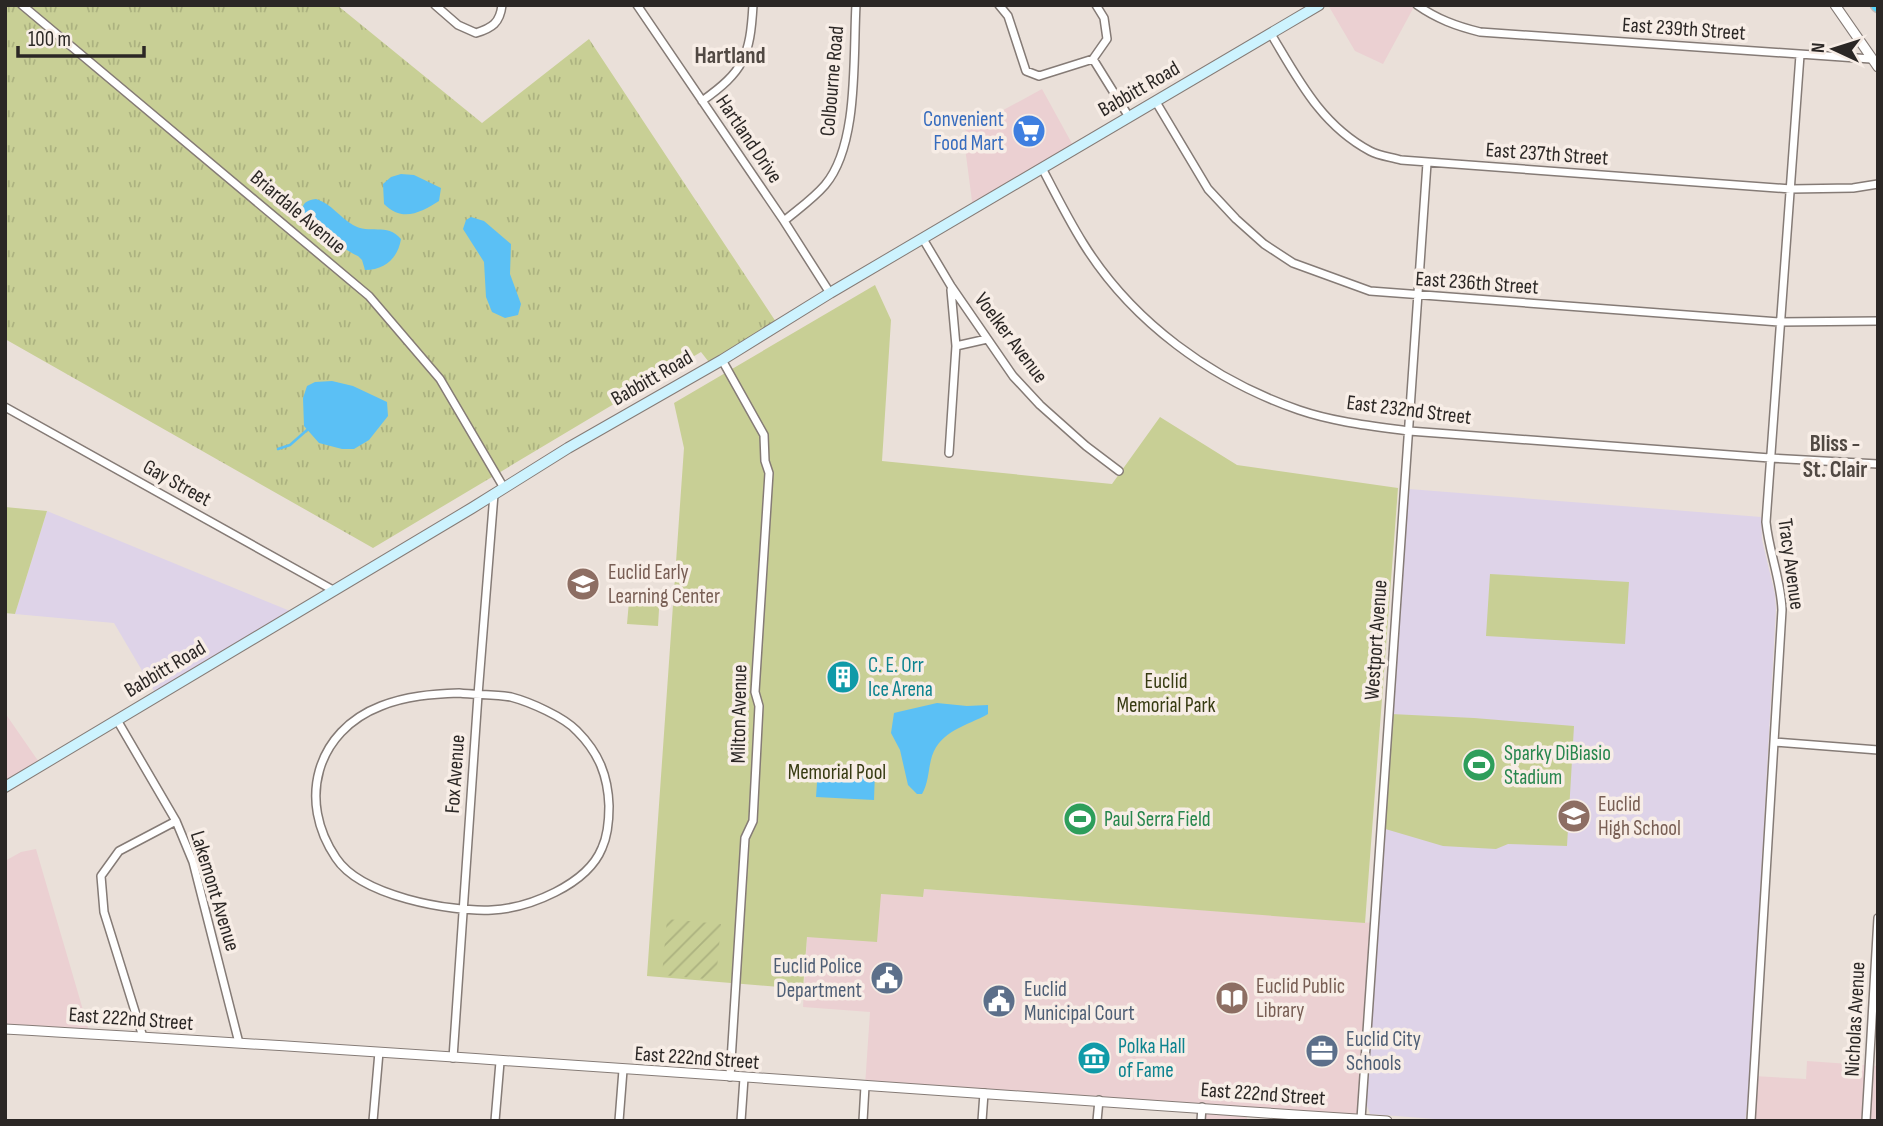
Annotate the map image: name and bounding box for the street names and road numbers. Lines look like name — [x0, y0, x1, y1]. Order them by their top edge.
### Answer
street label: East 239th Street — [1621, 12, 1747, 46]
street label: Colbourne Road — [815, 25, 849, 137]
street label: Babbitt Road — [1094, 56, 1184, 122]
street label: Hartland Drive — [710, 90, 788, 188]
street label: East 237th Street — [1485, 137, 1609, 171]
street label: Briardale Avenue — [245, 165, 351, 259]
street label: East 236th Street — [1415, 266, 1539, 300]
street label: Voelker Avenue — [969, 288, 1053, 388]
street label: Babbitt Road — [607, 345, 697, 411]
street label: East 232nd Street — [1345, 390, 1473, 430]
street label: Gay Street — [139, 454, 215, 512]
street label: Tracy Avenue — [1772, 517, 1810, 611]
street label: Westport Avenue — [1359, 579, 1393, 701]
street label: Babbitt Road — [120, 635, 210, 703]
street label: Milton Avenue — [726, 664, 752, 764]
street label: Fox Avenue — [440, 734, 470, 814]
street label: Lakemont Avenue — [185, 828, 245, 954]
street label: Nicholas Avenue — [1840, 961, 1870, 1077]
street label: East 222nd Street — [68, 1002, 194, 1036]
street label: East 222nd Street — [634, 1041, 760, 1075]
street label: East 222nd Street — [1200, 1077, 1326, 1111]

